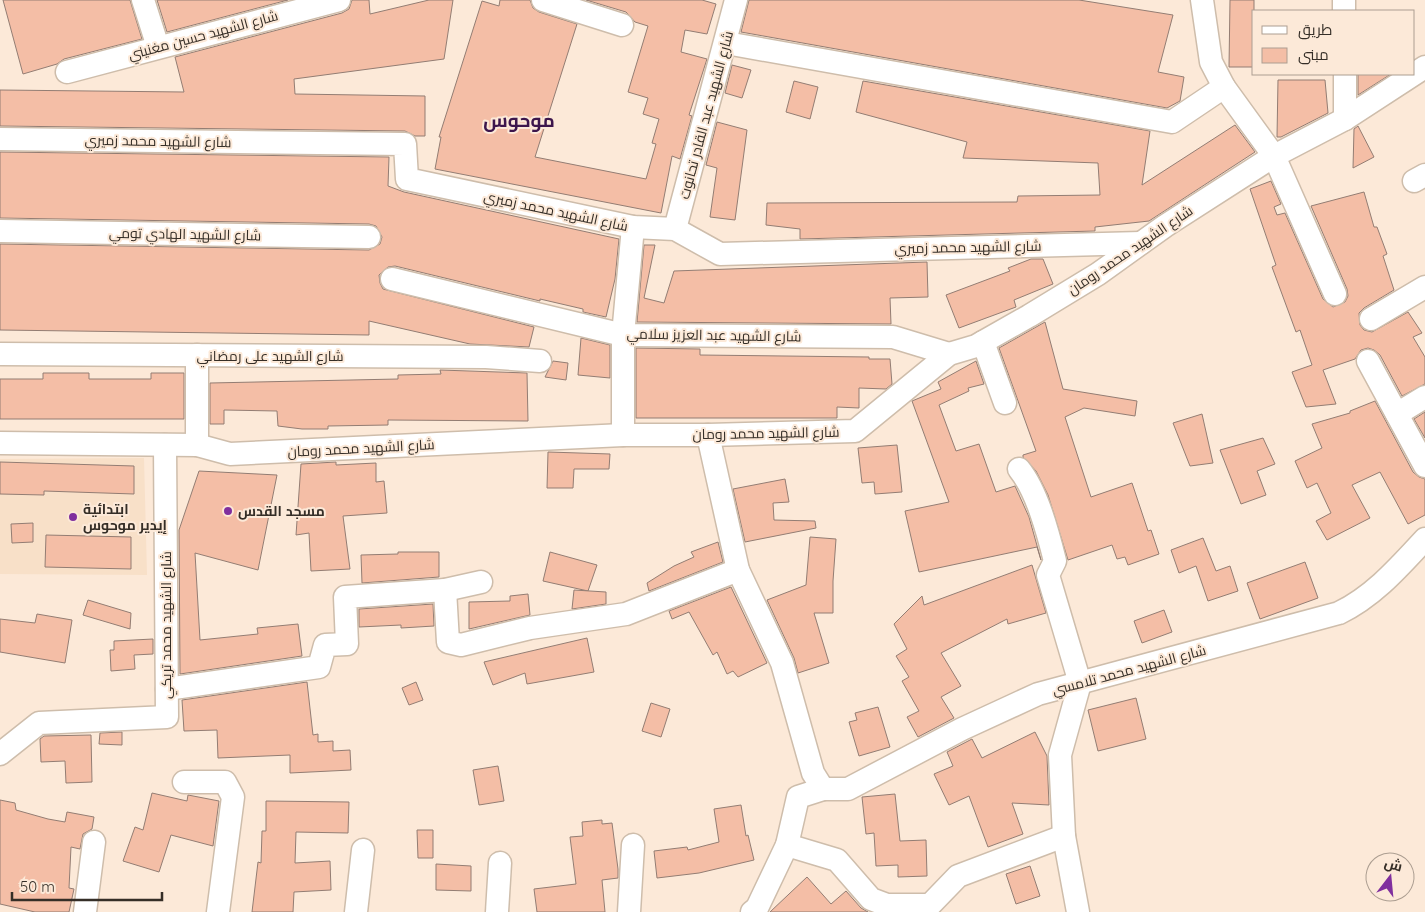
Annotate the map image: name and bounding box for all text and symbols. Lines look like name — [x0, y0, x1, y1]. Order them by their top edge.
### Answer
street label: شارع الشهيد حسين مغنيني — [126, 6, 281, 67]
legend — [1252, 10, 1415, 75]
text: طريق — [1298, 20, 1332, 40]
street label: شارع الشهيد عبد القادر تحانوت — [675, 29, 737, 201]
text: مبنى — [1298, 45, 1329, 65]
district label: موحوس — [483, 108, 555, 132]
street label: شارع الشهيد محمد زميري — [84, 131, 232, 154]
street label: شارع الشهيد محمد زميري — [482, 187, 630, 238]
street label: شارع الشهيد محمد رومان — [1064, 201, 1196, 299]
street label: شارع الشهيد الهادي تومي — [109, 224, 261, 247]
street label: شارع الشهيد محمد زميري — [894, 237, 1042, 260]
street label: شارع الشهيد عبد العزيز سلامي — [626, 324, 802, 349]
street label: شارع الشهيد على رمضاني — [197, 347, 343, 368]
street label: شارع الشهيد محمد رومان — [692, 423, 840, 443]
street label: شارع الشهيد محمد رومان — [287, 435, 435, 461]
place label: ابتدائية إيدير موحوس — [83, 500, 167, 535]
place label: مسجد القدس — [238, 502, 325, 520]
marker: مسجد القدس — [222, 505, 234, 517]
marker: ابتدائية إيدير موحوس — [67, 511, 79, 523]
street label: شارع الشهيد محمد تريكي — [157, 551, 178, 699]
street label: شارع الشهيد محمد تلامسي — [1050, 641, 1208, 701]
north arrow — [1365, 852, 1415, 902]
text: ش — [1382, 853, 1405, 876]
scale bar — [12, 870, 162, 902]
text: 50 m — [20, 877, 55, 896]

